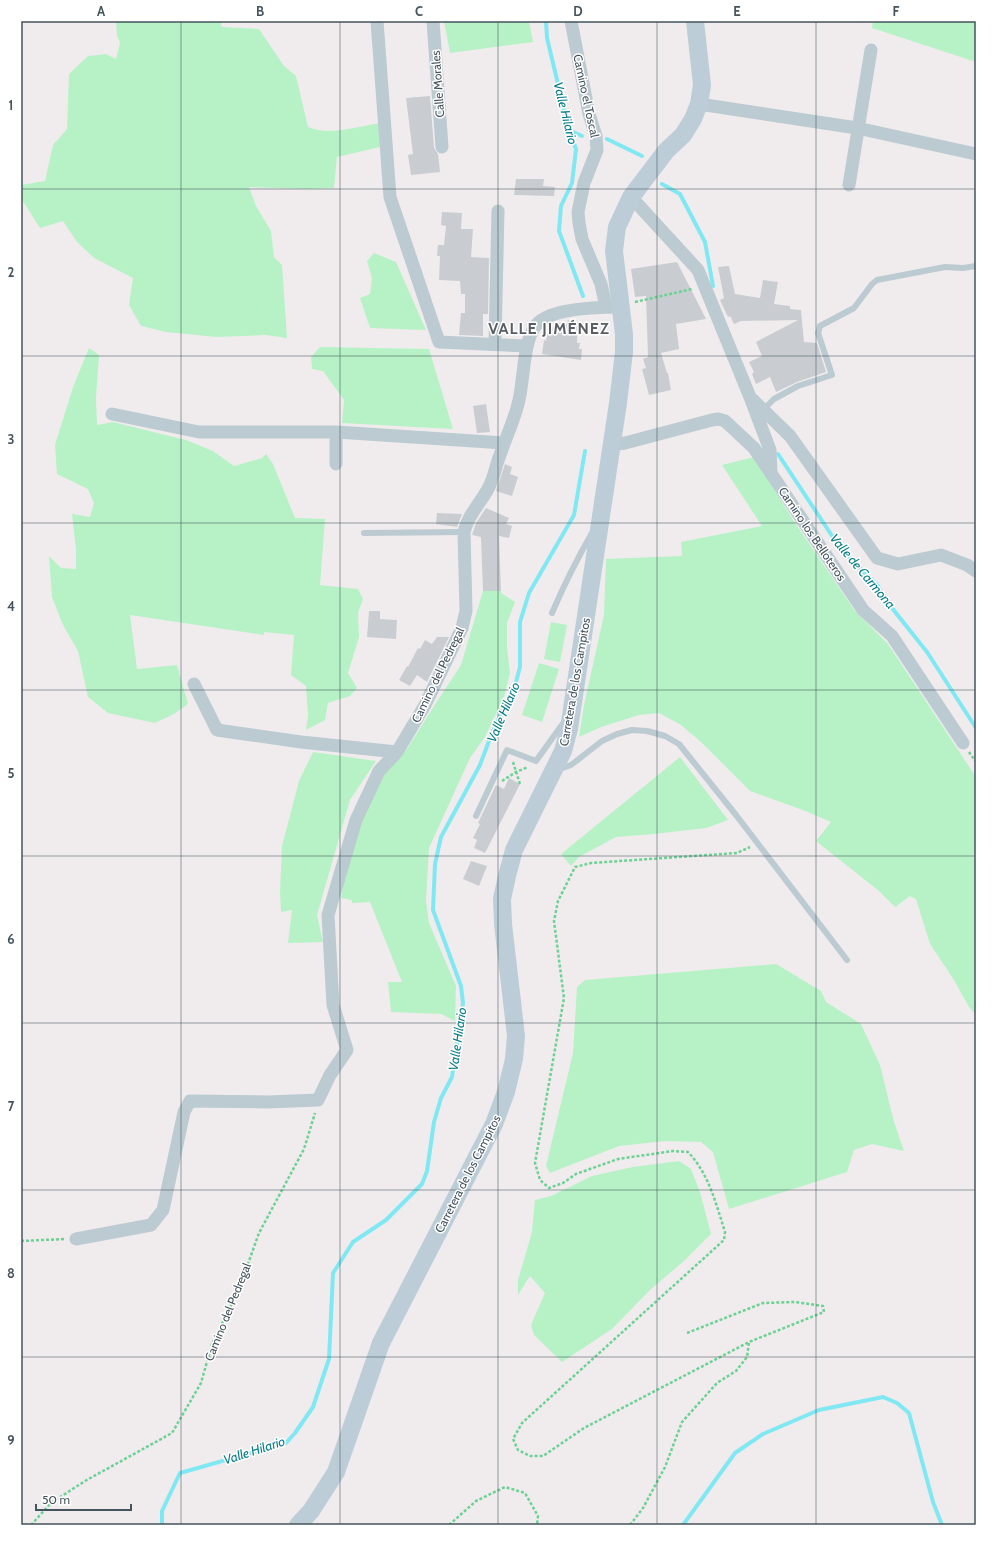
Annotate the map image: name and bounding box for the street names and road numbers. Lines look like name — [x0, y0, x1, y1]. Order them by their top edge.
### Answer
street label: Calle Morales — [428, 50, 447, 118]
street label: Camino el Toscal — [570, 53, 603, 139]
street label: Camino los Belloteros — [775, 484, 849, 584]
street label: Carretera de los Campitos — [556, 617, 593, 747]
street label: Camino del Pedregal — [408, 624, 467, 725]
street label: Carretera de los Campitos — [431, 1112, 504, 1235]
street label: Camino del Pedregal — [201, 1260, 254, 1363]

